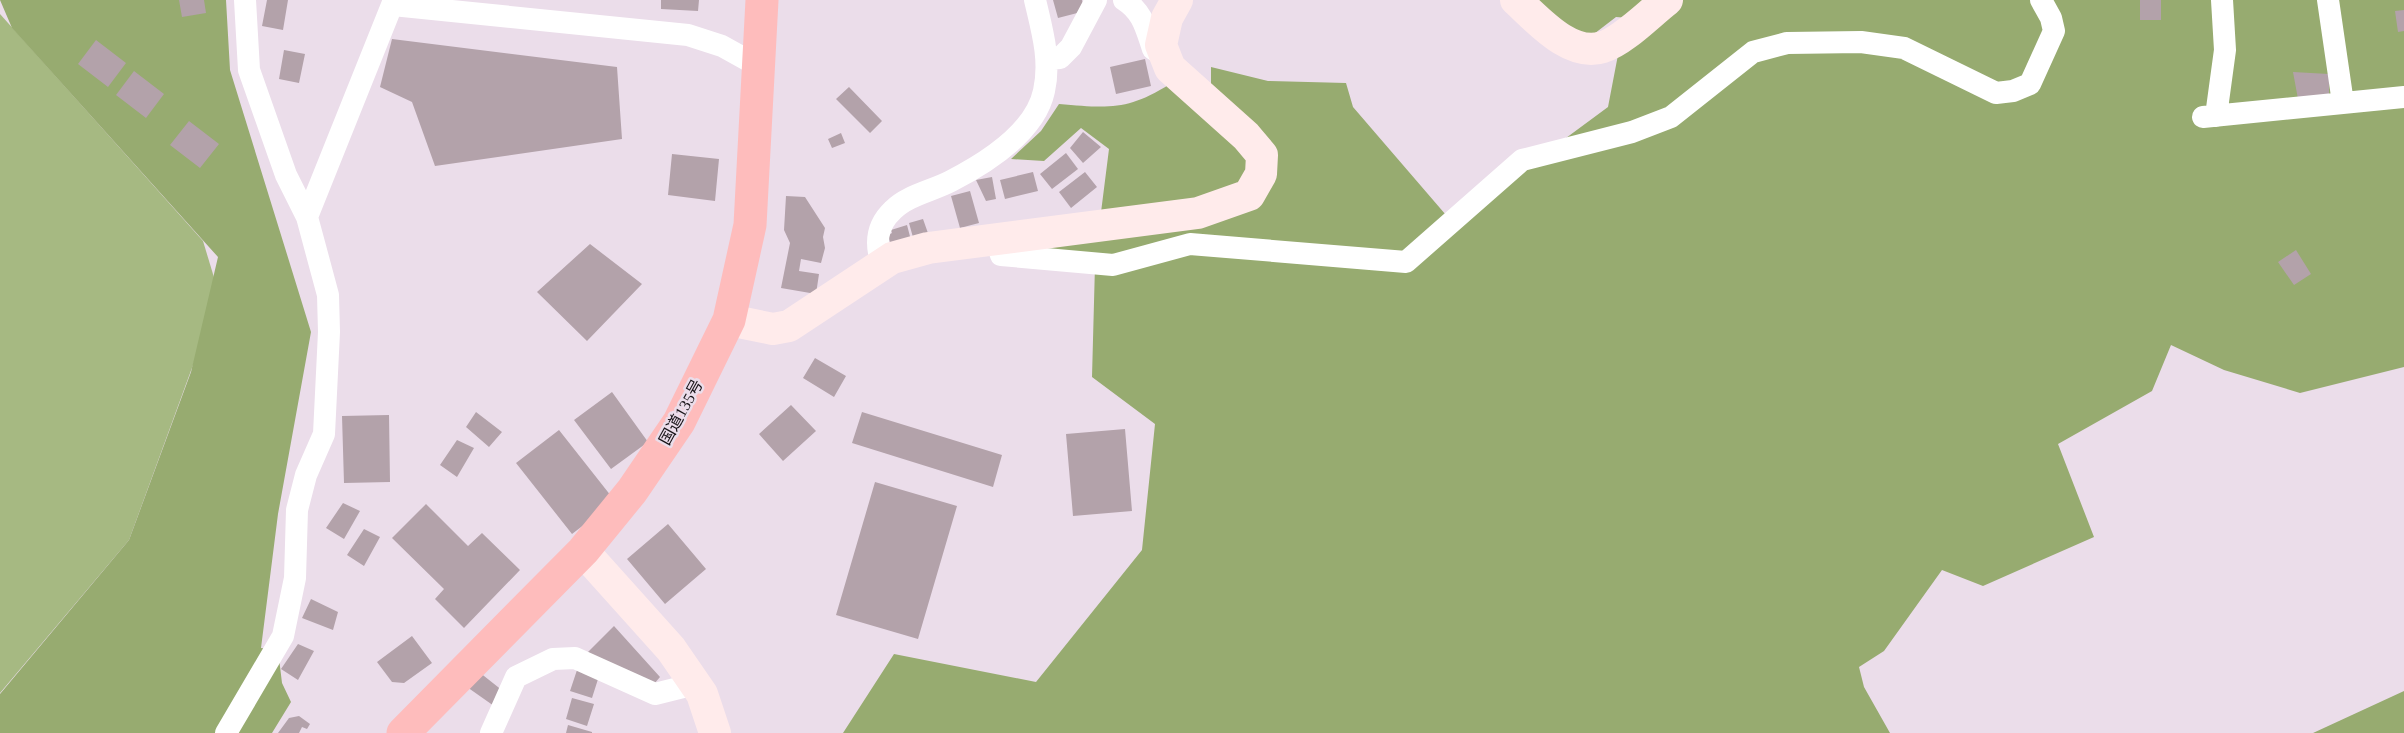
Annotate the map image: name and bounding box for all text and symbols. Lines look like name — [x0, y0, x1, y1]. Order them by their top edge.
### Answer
street label: 国道135号 — [656, 376, 706, 448]

